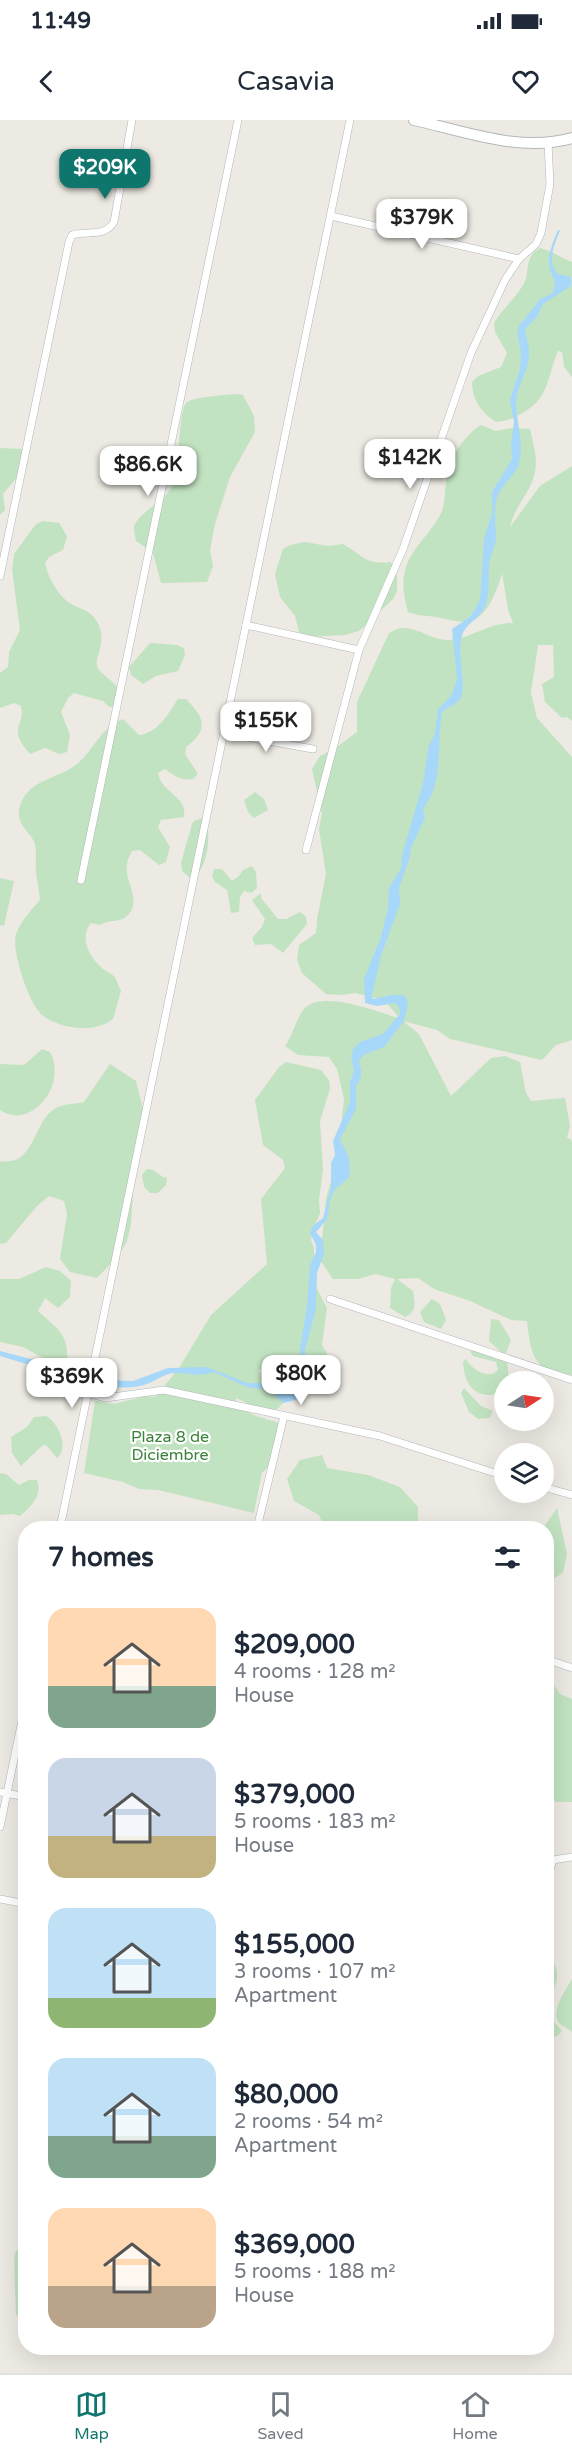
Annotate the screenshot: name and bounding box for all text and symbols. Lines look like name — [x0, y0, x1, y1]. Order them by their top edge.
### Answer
text: 11:49 — [30, 8, 91, 34]
icon: back — [30, 65, 63, 98]
text: Casavia — [237, 65, 335, 98]
icon: heart — [509, 65, 542, 98]
pin: $209K — [63, 149, 147, 200]
text: $209K — [73, 156, 137, 180]
pin: $379K — [380, 199, 464, 250]
text: $379K — [390, 206, 454, 230]
pin: $142K — [368, 439, 452, 490]
pin: $86.6K — [99, 446, 197, 497]
text: $142K — [378, 446, 442, 470]
text: $86.6K — [114, 453, 182, 477]
pin: $155K — [224, 702, 308, 753]
text: $155K — [234, 709, 298, 733]
pin: $80K — [265, 1355, 337, 1406]
pin: $369K — [30, 1358, 114, 1409]
text: $80K — [276, 1362, 326, 1386]
text: $369K — [40, 1365, 104, 1389]
north arrow — [494, 1371, 554, 1431]
map controls — [494, 1371, 554, 1503]
park label: Plaza 8 de Diciembre — [131, 1427, 209, 1465]
button: layers — [494, 1443, 554, 1503]
icon: filters — [491, 1541, 524, 1574]
text: 7 homes — [48, 1542, 154, 1573]
text: $209,000 — [234, 1629, 355, 1660]
icon: home — [96, 1632, 168, 1704]
text: 4 rooms · 128 m² — [234, 1660, 396, 1684]
text: House — [234, 1684, 294, 1708]
text: $379,000 — [234, 1779, 355, 1810]
icon: home — [96, 1782, 168, 1854]
text: 5 rooms · 183 m² — [234, 1810, 396, 1834]
text: House — [234, 1834, 294, 1858]
text: $155,000 — [234, 1929, 354, 1960]
icon: home — [96, 1932, 168, 2004]
text: 3 rooms · 107 m² — [234, 1960, 396, 1984]
text: Apartment — [234, 1984, 337, 2008]
text: $80,000 — [234, 2079, 338, 2110]
icon: home — [96, 2082, 168, 2154]
text: 2 rooms · 54 m² — [234, 2110, 383, 2134]
text: Apartment — [234, 2134, 337, 2158]
text: $369,000 — [234, 2229, 355, 2260]
icon: home — [96, 2232, 168, 2304]
text: 5 rooms · 188 m² — [234, 2260, 396, 2284]
text: House — [234, 2284, 294, 2308]
tab: Map — [74, 2388, 109, 2444]
tab: Saved — [257, 2388, 304, 2444]
tab: Home — [452, 2388, 498, 2444]

